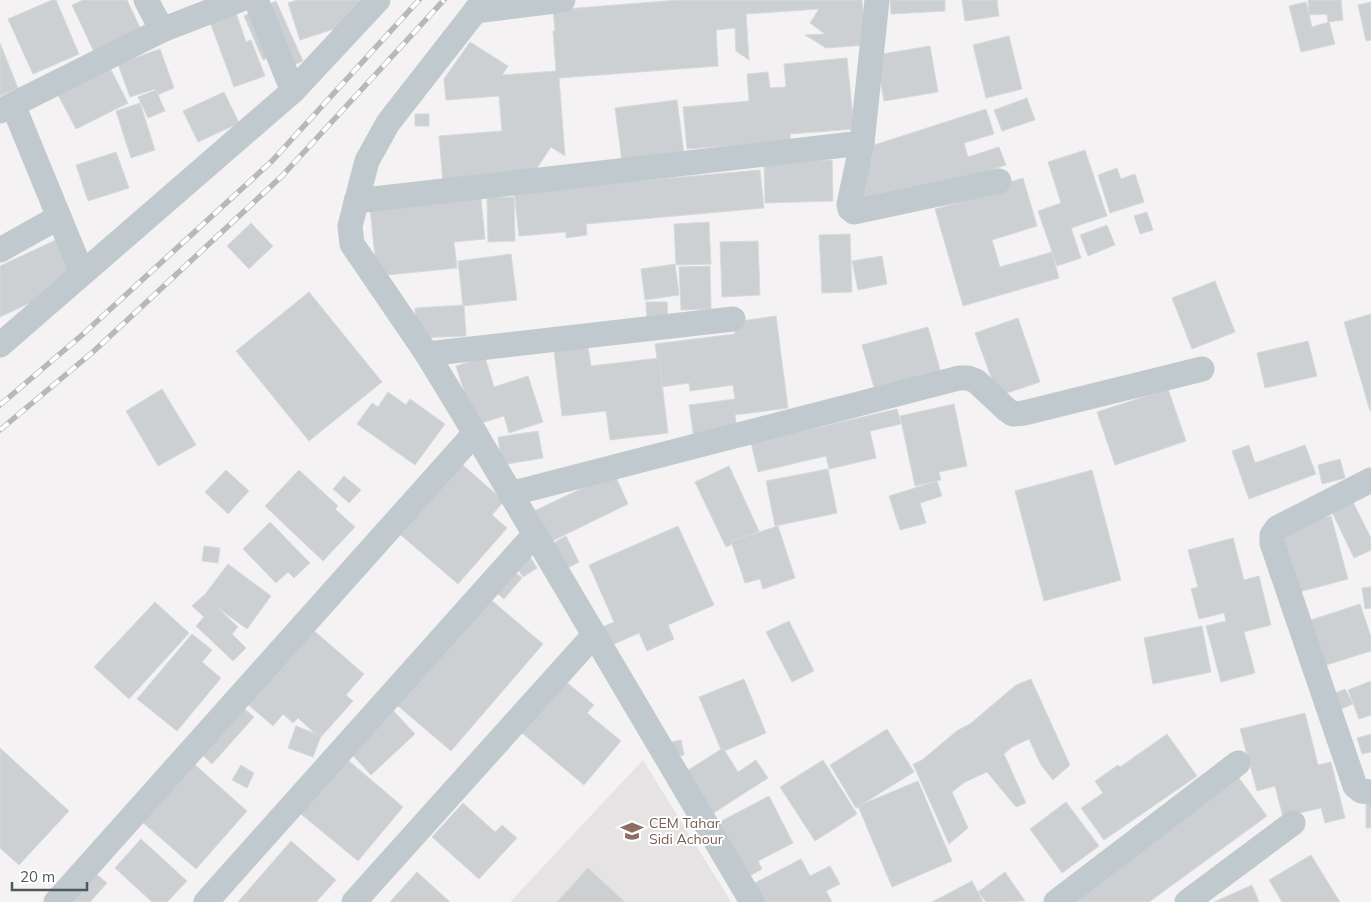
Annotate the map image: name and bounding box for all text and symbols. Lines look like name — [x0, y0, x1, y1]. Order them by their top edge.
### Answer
place label: CEM Tahar Sidi Achour — [649, 814, 724, 848]
school or university icon: CEM Tahar Sidi Achour — [619, 818, 645, 844]
scale bar — [12, 860, 88, 892]
text: 20 m — [20, 867, 55, 886]

